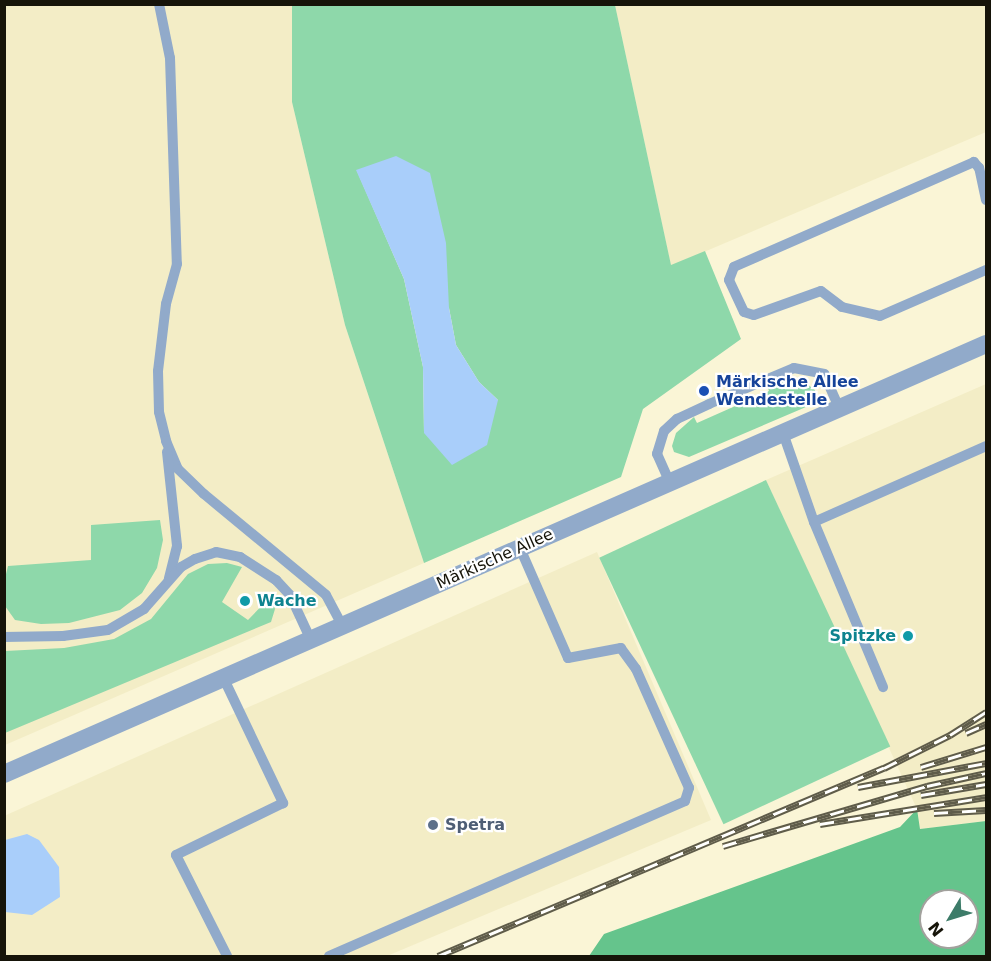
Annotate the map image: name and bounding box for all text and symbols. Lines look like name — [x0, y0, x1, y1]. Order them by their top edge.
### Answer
place label: Märkische Allee Wendestelle — [716, 372, 859, 410]
marker: Märkische Allee Wendestelle — [697, 384, 711, 398]
street label: Märkische Allee — [434, 525, 556, 593]
place label: Wache — [257, 591, 317, 611]
marker: Wache — [238, 594, 252, 608]
place label: Spitzke — [830, 626, 896, 646]
marker: Spitzke — [901, 629, 915, 643]
place label: Spetra — [445, 815, 505, 835]
marker: Spetra — [426, 818, 440, 832]
north arrow — [919, 889, 979, 949]
text: N — [924, 918, 948, 940]

